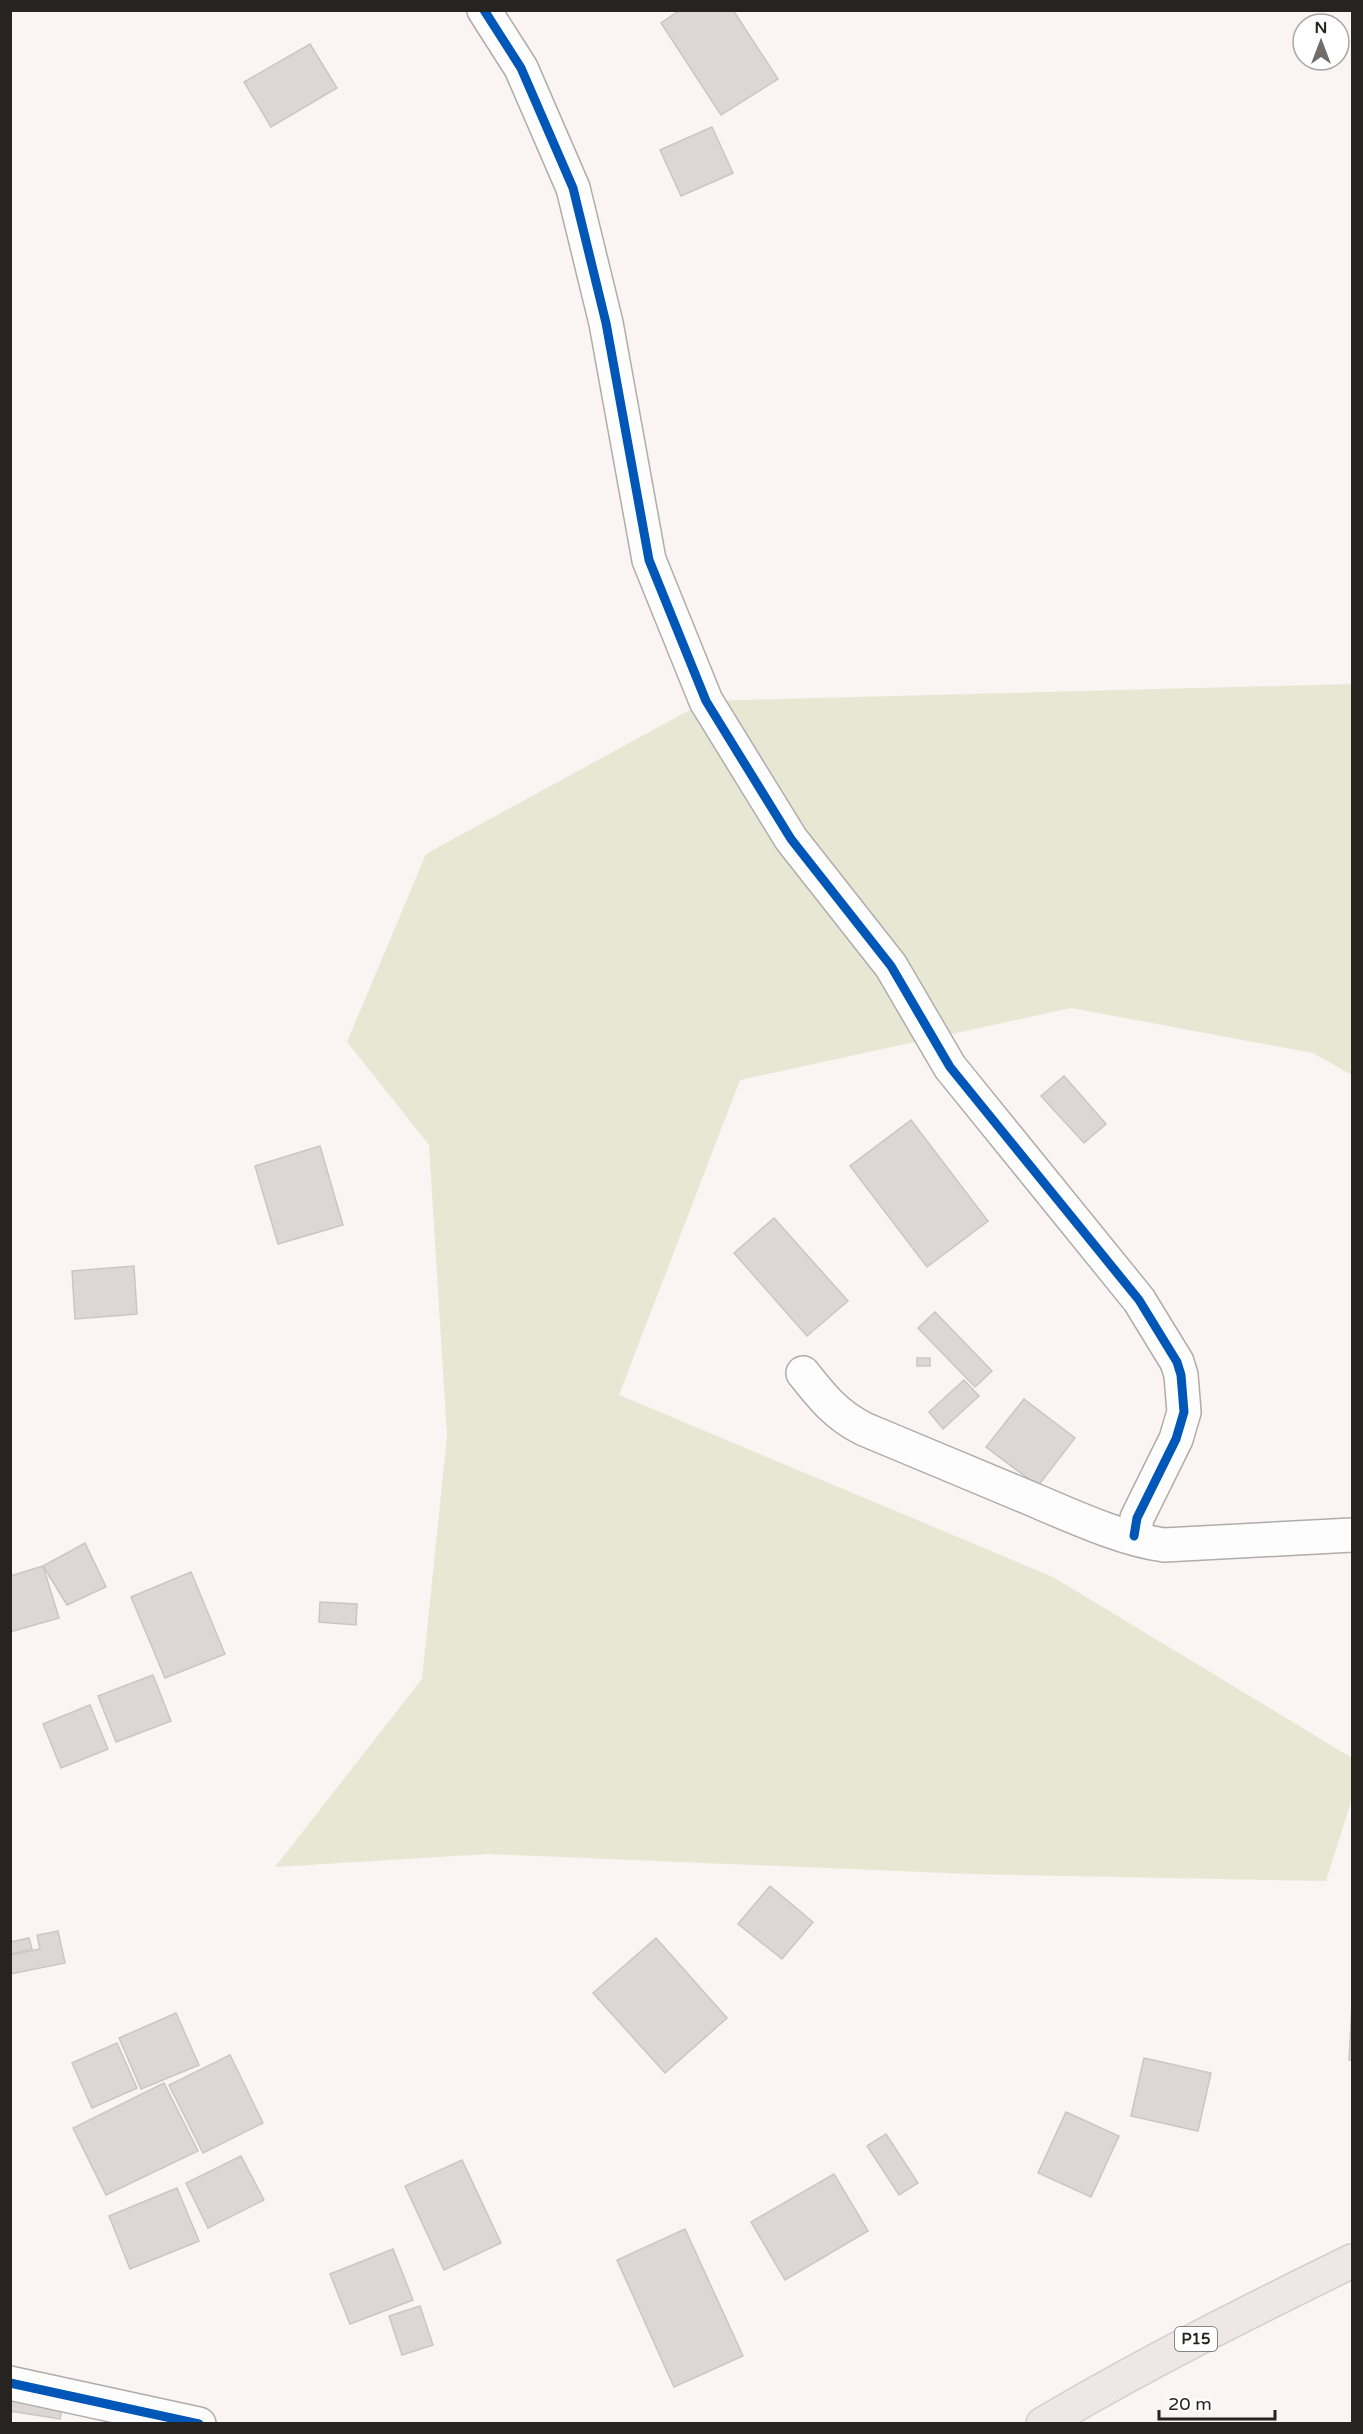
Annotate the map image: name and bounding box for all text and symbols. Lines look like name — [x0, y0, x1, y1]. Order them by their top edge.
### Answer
north arrow — [1291, 12, 1351, 72]
text: N — [1315, 18, 1327, 38]
road number: P15 — [1175, 2327, 1217, 2351]
scale bar — [1159, 2383, 1274, 2421]
text: 20 m — [1168, 2393, 1212, 2415]

